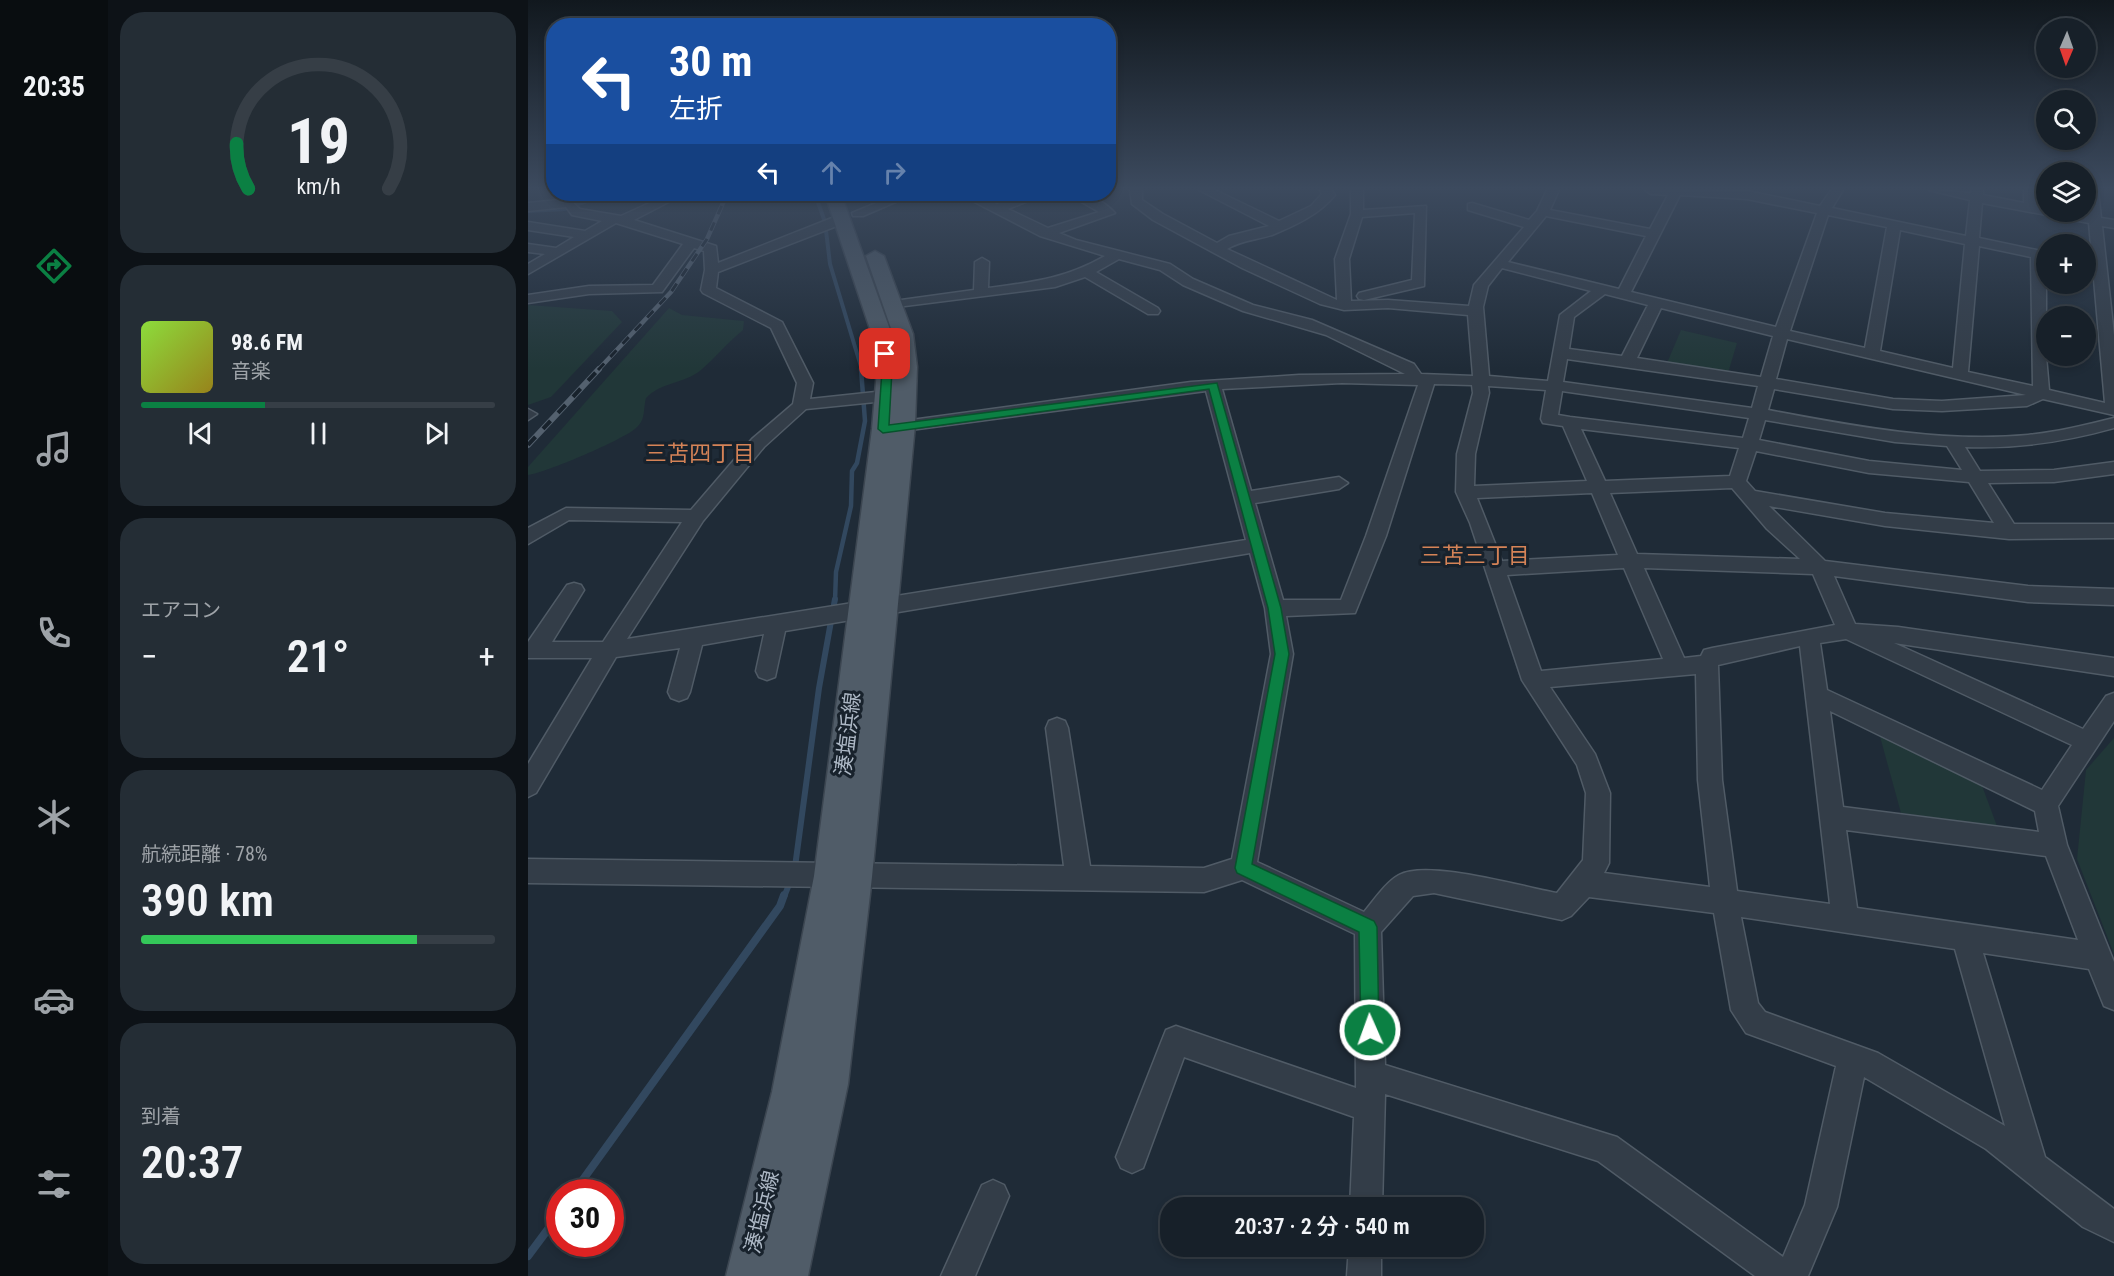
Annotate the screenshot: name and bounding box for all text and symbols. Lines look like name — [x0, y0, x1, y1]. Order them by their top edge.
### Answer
north arrow — [2036, 18, 2096, 78]
map controls — [2036, 18, 2096, 366]
text: 30 m — [669, 37, 752, 86]
icon: left — [570, 42, 648, 120]
text: 20:35 — [23, 71, 85, 103]
button: search — [2036, 90, 2096, 150]
text: 左折 — [669, 93, 723, 125]
text: 19 — [286, 106, 350, 179]
icon: left — [752, 156, 785, 189]
icon: ahead — [815, 156, 848, 189]
icon: right — [878, 156, 911, 189]
button: layers — [2036, 162, 2096, 222]
text: km/h — [296, 175, 340, 200]
button: + — [2036, 234, 2096, 294]
icon: directions — [33, 245, 75, 287]
button: − — [2036, 306, 2096, 366]
pin — [859, 328, 910, 379]
text: 98.6 FM — [231, 330, 303, 355]
icon: arrive — [868, 337, 901, 370]
text: 音楽 — [231, 359, 271, 383]
icon: previous — [184, 417, 217, 450]
icon: pause — [302, 417, 335, 450]
icon: next — [420, 417, 453, 450]
icon: music — [33, 428, 75, 470]
district label: 三苫四丁目 — [645, 441, 755, 466]
district label: 三苫三丁目 — [1420, 543, 1530, 568]
text: エアコン — [141, 598, 221, 622]
icon: phone — [33, 612, 75, 654]
text: 21° — [287, 630, 349, 683]
text: − — [141, 637, 158, 676]
text: + — [479, 637, 495, 676]
street label: 湊塩浜線 — [831, 691, 865, 777]
icon: climate — [33, 796, 75, 838]
text: 航続距離 · 78% — [141, 842, 267, 866]
text: 390 km — [141, 874, 274, 927]
icon: car — [33, 979, 75, 1021]
position arrow — [1338, 998, 1402, 1062]
text: 到着 — [141, 1104, 181, 1128]
text: 20:37 — [141, 1136, 243, 1189]
icon: filters — [33, 1163, 75, 1205]
street label: 湊塩浜線 — [740, 1168, 784, 1256]
speed limit sign: 30 — [546, 1179, 624, 1257]
text: 20:37 · 2 分 · 540 m — [1234, 1214, 1410, 1239]

